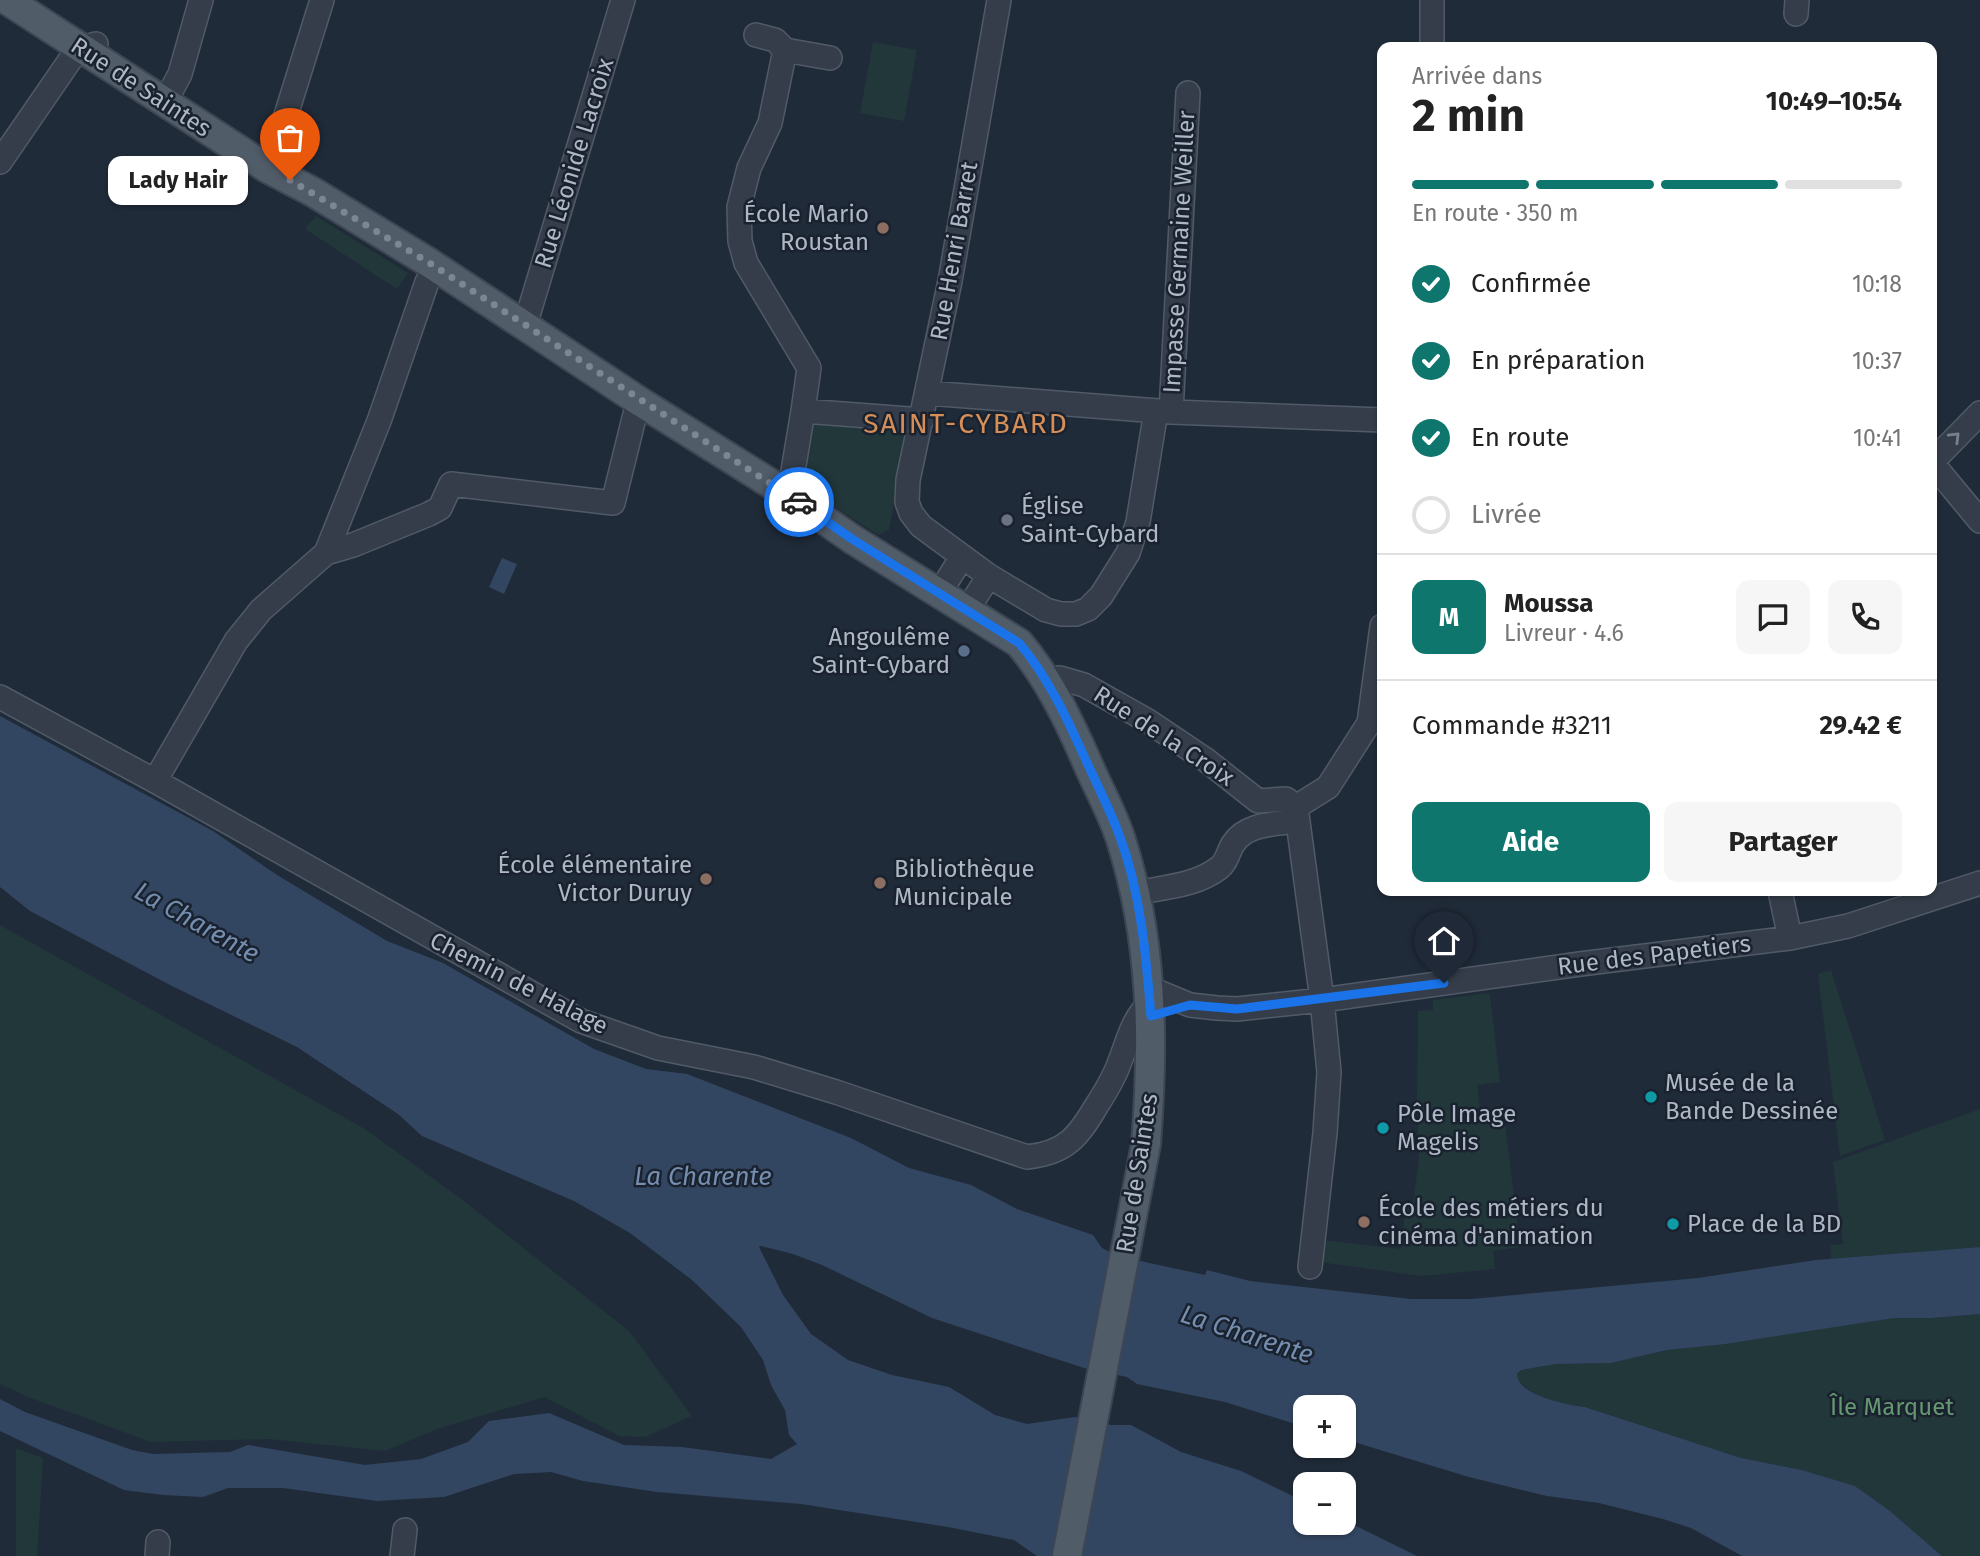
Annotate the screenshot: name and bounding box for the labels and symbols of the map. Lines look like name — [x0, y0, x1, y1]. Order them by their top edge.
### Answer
street label: Rue de Saintes — [66, 31, 216, 143]
street label: Rue Léonide Lacroix — [529, 54, 619, 271]
pin — [260, 108, 320, 180]
street label: Impasse Germaine Weiller — [1158, 109, 1200, 394]
callout: Lady Hair — [108, 156, 248, 204]
street label: Rue Henri Barret — [924, 159, 984, 343]
place label: École Mario Roustan — [744, 199, 869, 256]
marker: École Mario Roustan — [875, 220, 891, 236]
district label: SAINT-CYBARD — [863, 407, 1069, 440]
one-way arrow — [1947, 432, 1960, 445]
courier — [764, 467, 834, 537]
place label: Église Saint-Cybard — [1021, 491, 1159, 548]
marker: Église Saint-Cybard — [999, 512, 1015, 528]
place label: Angoulême Saint-Cybard — [812, 623, 950, 679]
marker: Angoulême Saint-Cybard — [956, 643, 972, 659]
street label: Rue de la Croix — [1088, 680, 1240, 792]
place label: École élémentaire Victor Duruy — [498, 850, 692, 907]
place label: Bibliothèque Municipale — [894, 855, 1035, 911]
marker: École élémentaire Victor Duruy — [698, 871, 714, 887]
marker: Bibliothèque Municipale — [872, 875, 888, 891]
water label: La Charente — [129, 876, 264, 969]
pin — [1414, 911, 1474, 983]
street label: Chemin de Halage — [425, 926, 613, 1040]
street label: Rue des Papetiers — [1556, 929, 1752, 981]
place label: Musée de la Bande Dessinée — [1665, 1069, 1838, 1125]
marker: Musée de la Bande Dessinée — [1643, 1089, 1659, 1105]
street label: Rue de Saintes — [1111, 1091, 1163, 1255]
place label: Pôle Image Magelis — [1397, 1100, 1516, 1156]
marker: Pôle Image Magelis — [1375, 1120, 1391, 1136]
water label: La Charente — [634, 1161, 772, 1192]
place label: École des métiers du cinéma d'animation — [1378, 1193, 1604, 1250]
place label: Place de la BD — [1687, 1210, 1841, 1238]
marker: École des métiers du cinéma d'animation — [1356, 1214, 1372, 1230]
marker: Place de la BD — [1665, 1216, 1681, 1232]
water label: La Charente — [1177, 1298, 1317, 1370]
park label: Île Marquet — [1829, 1393, 1954, 1421]

